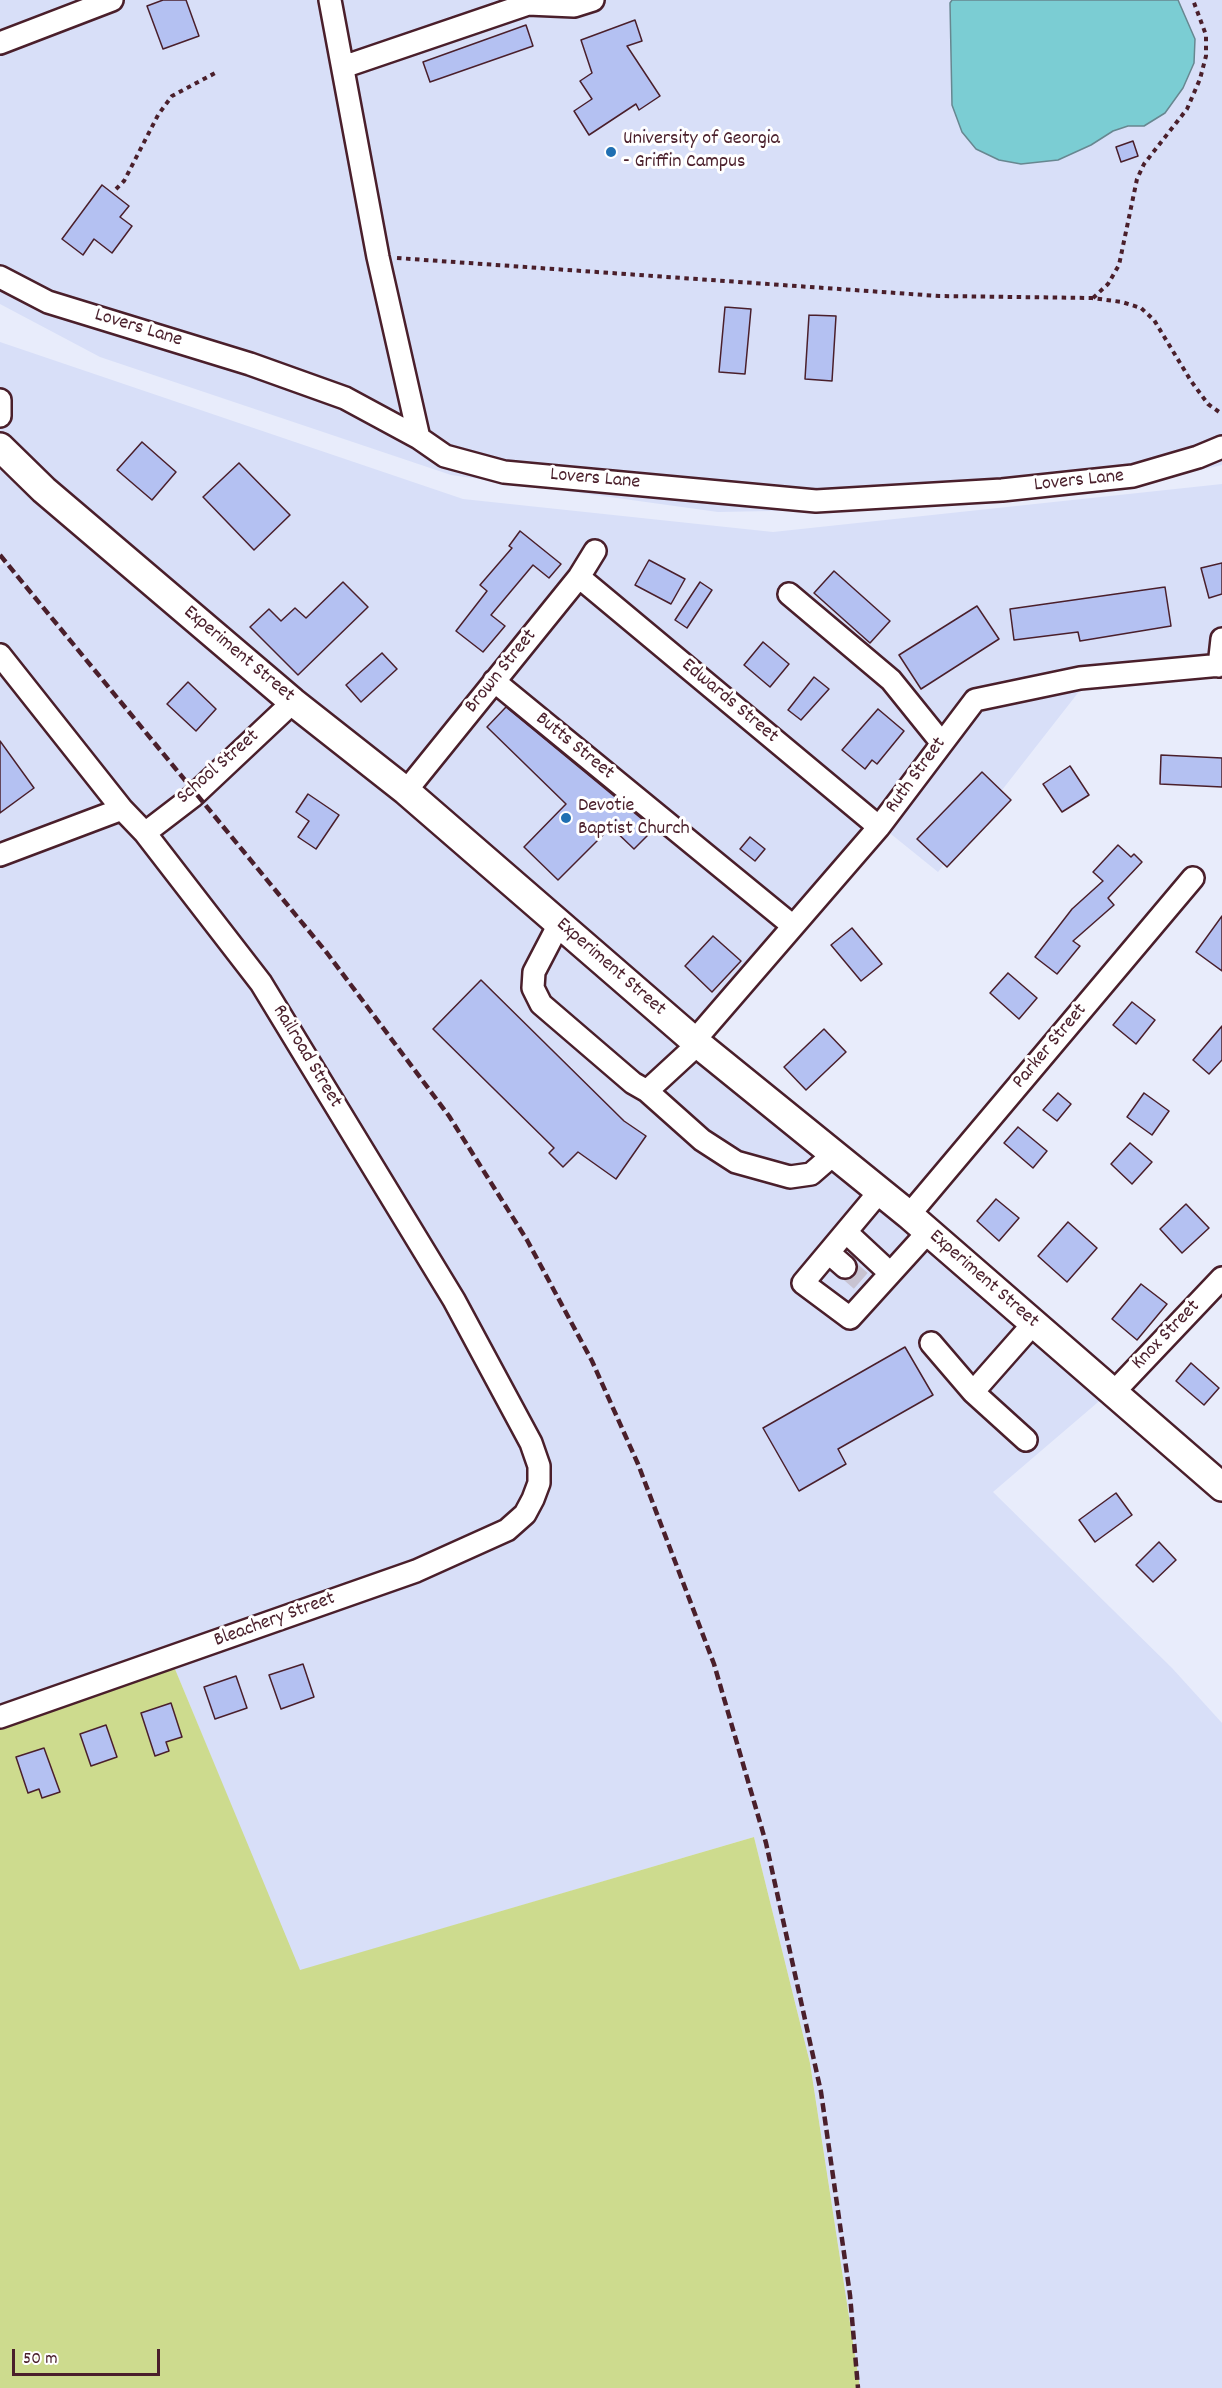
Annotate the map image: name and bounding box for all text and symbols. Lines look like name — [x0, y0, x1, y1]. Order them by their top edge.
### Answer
place label: University of Georgia - Griffin Campus — [623, 128, 780, 175]
marker: University of Georgia - Griffin Campus — [604, 145, 618, 159]
street label: Lovers Lane — [91, 304, 185, 354]
street label: Lovers Lane — [549, 464, 641, 496]
street label: Lovers Lane — [1033, 465, 1125, 499]
street label: Experiment Street — [177, 601, 299, 709]
street label: Brown Street — [461, 625, 543, 719]
street label: Edwards Street — [676, 655, 782, 749]
street label: Butts Street — [530, 708, 618, 786]
street label: School Street — [173, 726, 265, 810]
street label: Ruth Street — [881, 733, 953, 819]
place label: Devotie Baptist Church — [578, 795, 690, 842]
marker: Devotie Baptist Church — [559, 811, 573, 825]
street label: Experiment Street — [550, 914, 670, 1022]
street label: Parker Street — [1009, 1000, 1093, 1094]
street label: Railroad Street — [266, 1001, 346, 1113]
street label: Experiment Street — [923, 1226, 1043, 1334]
street label: Knox Street — [1128, 1296, 1206, 1376]
street label: Bleachery Street — [211, 1588, 339, 1654]
scale bar — [15, 2337, 164, 2375]
text: 50 m — [23, 2347, 58, 2372]

